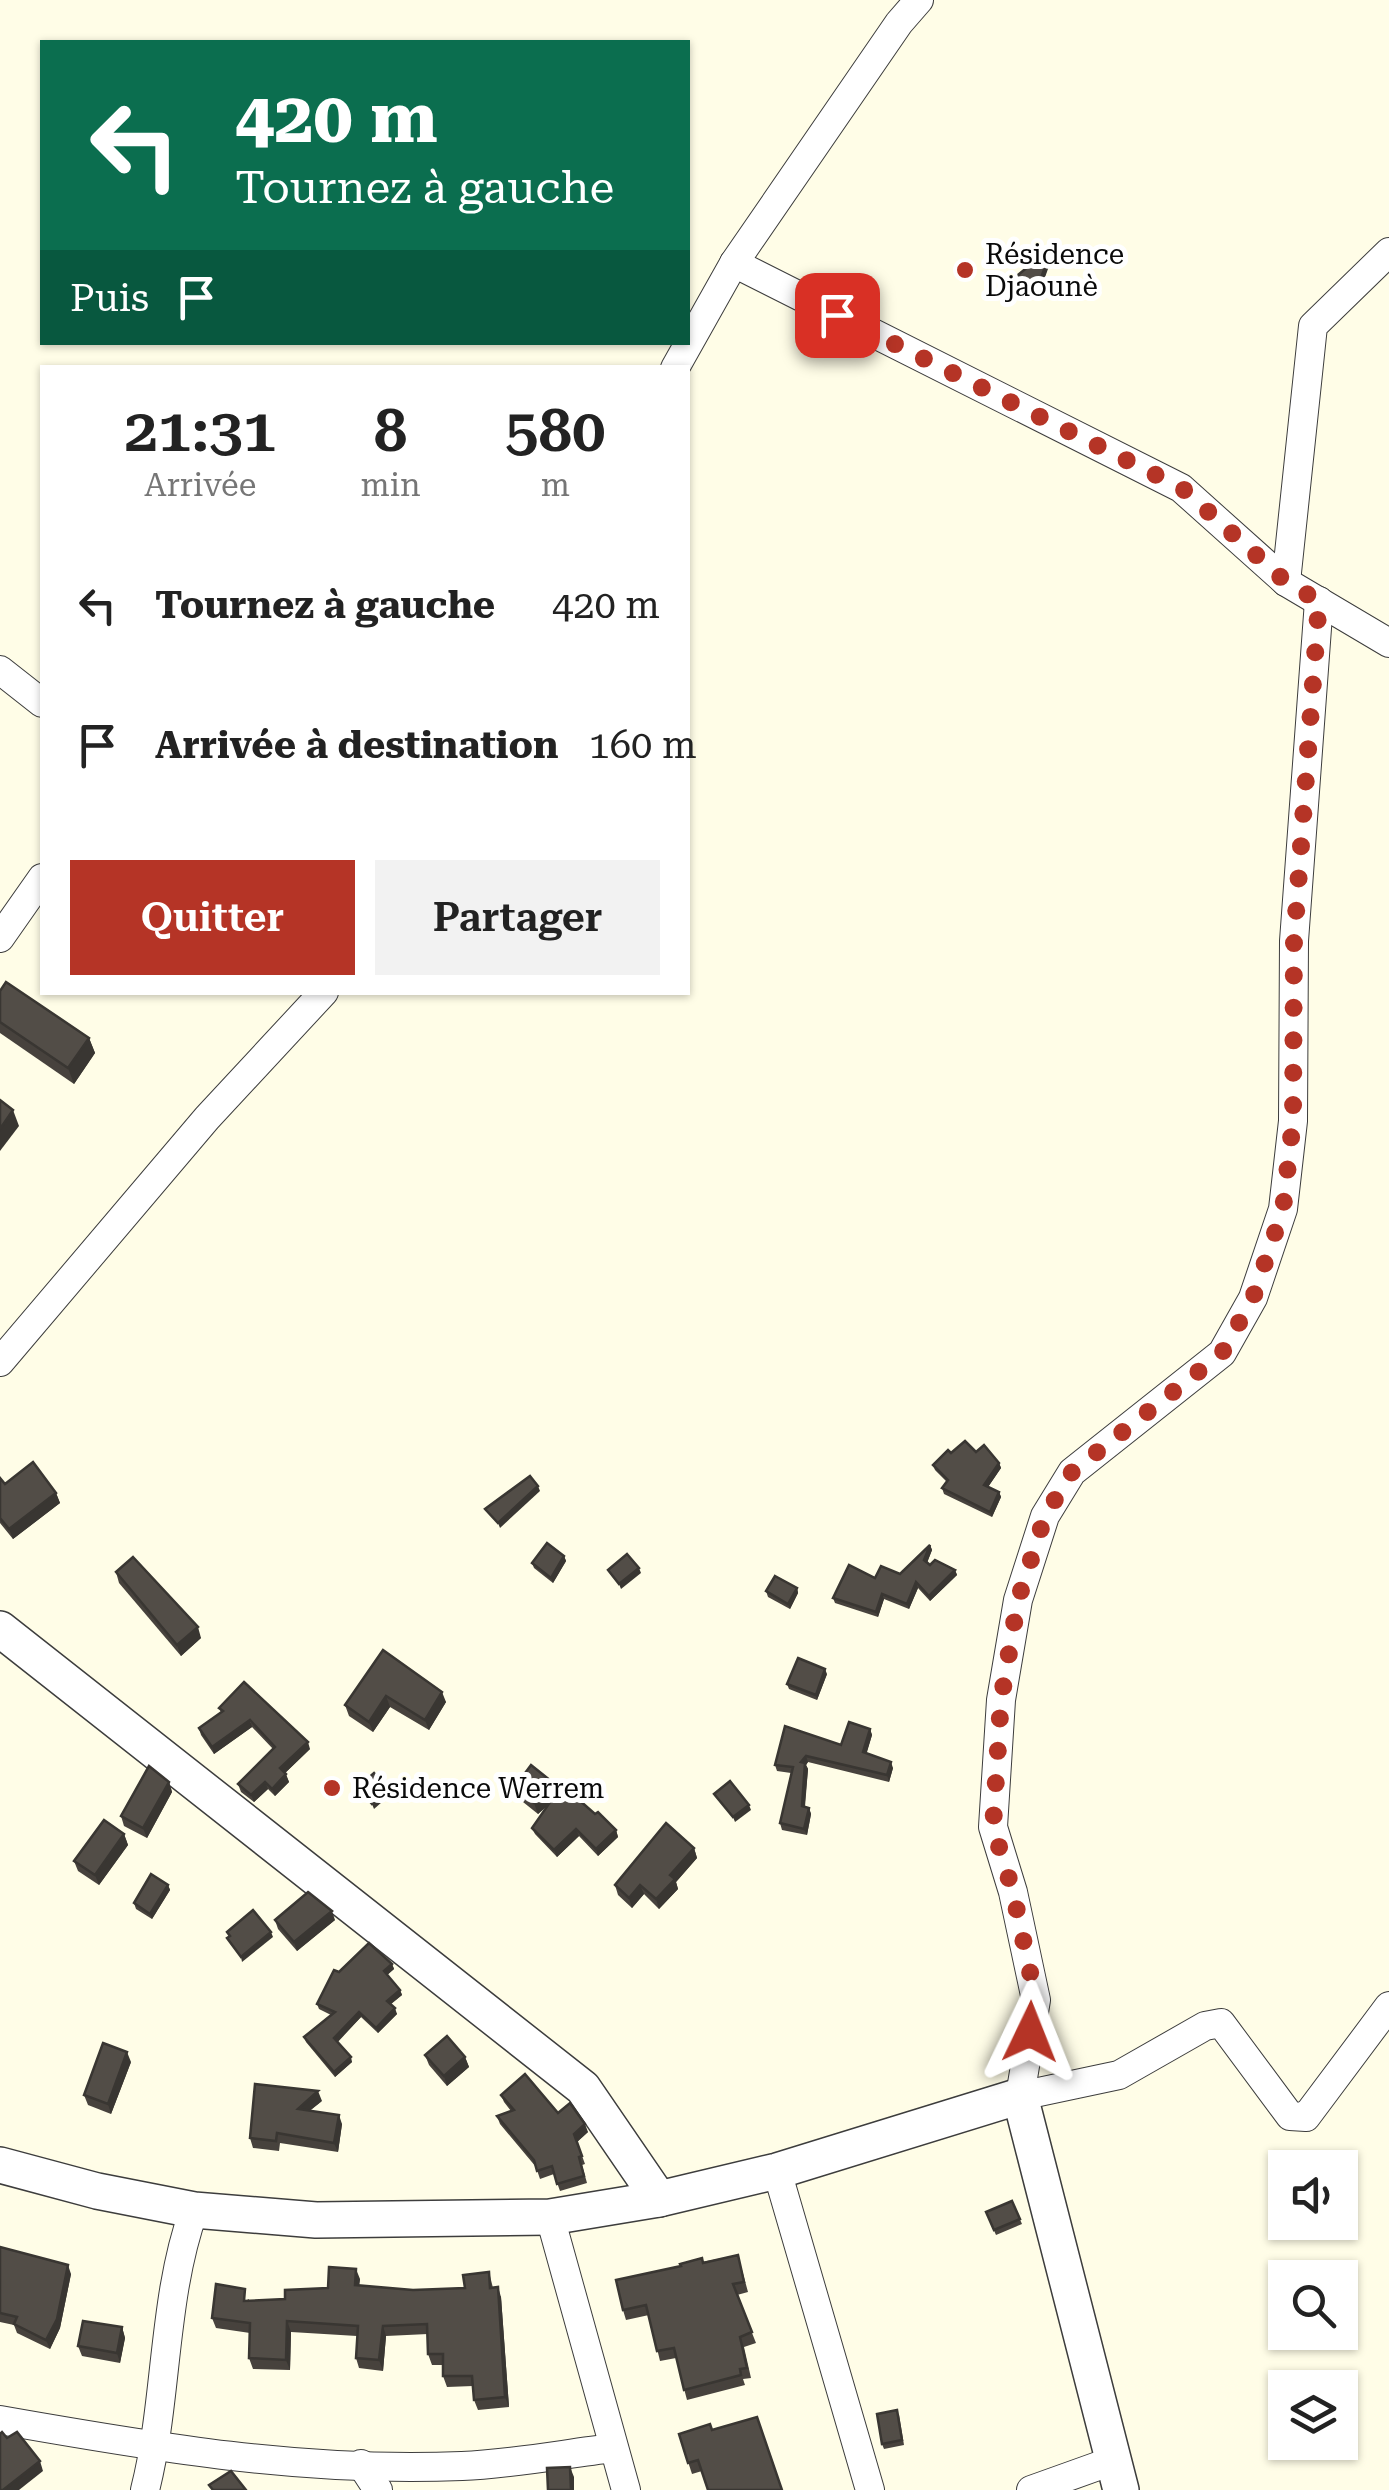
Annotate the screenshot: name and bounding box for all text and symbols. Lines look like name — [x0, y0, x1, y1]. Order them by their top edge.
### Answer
text: 420 m — [235, 77, 438, 159]
icon: left — [70, 80, 200, 210]
text: Tournez à gauche — [235, 161, 614, 214]
place label: Résidence Djaounè — [985, 238, 1124, 303]
marker: Résidence Djaounè — [954, 259, 976, 281]
icon: arrive — [169, 270, 224, 325]
pin — [795, 273, 880, 358]
text: Puis — [70, 276, 149, 320]
icon: arrive — [810, 288, 865, 343]
text: 21:31 — [124, 395, 276, 466]
text: 8 — [374, 395, 407, 466]
text: 580 — [505, 395, 606, 466]
text: Arrivée — [144, 466, 256, 504]
text: min — [361, 466, 421, 504]
text: m — [541, 466, 570, 504]
icon: left — [70, 578, 125, 633]
text: Tournez à gauche — [155, 583, 495, 627]
text: 420 m — [552, 583, 660, 627]
icon: arrive — [70, 718, 125, 773]
text: Arrivée à destination — [155, 723, 559, 767]
text: 160 m — [589, 723, 697, 767]
button: Quitter — [70, 860, 355, 975]
button: Partager — [375, 860, 660, 975]
place label: Résidence Werrem — [352, 1772, 604, 1805]
marker: Résidence Werrem — [321, 1777, 343, 1799]
position arrow — [978, 1980, 1082, 2084]
map controls — [1268, 2150, 1358, 2460]
button: sound — [1268, 2150, 1358, 2240]
button: search — [1268, 2260, 1358, 2350]
button: layers — [1268, 2370, 1358, 2460]

